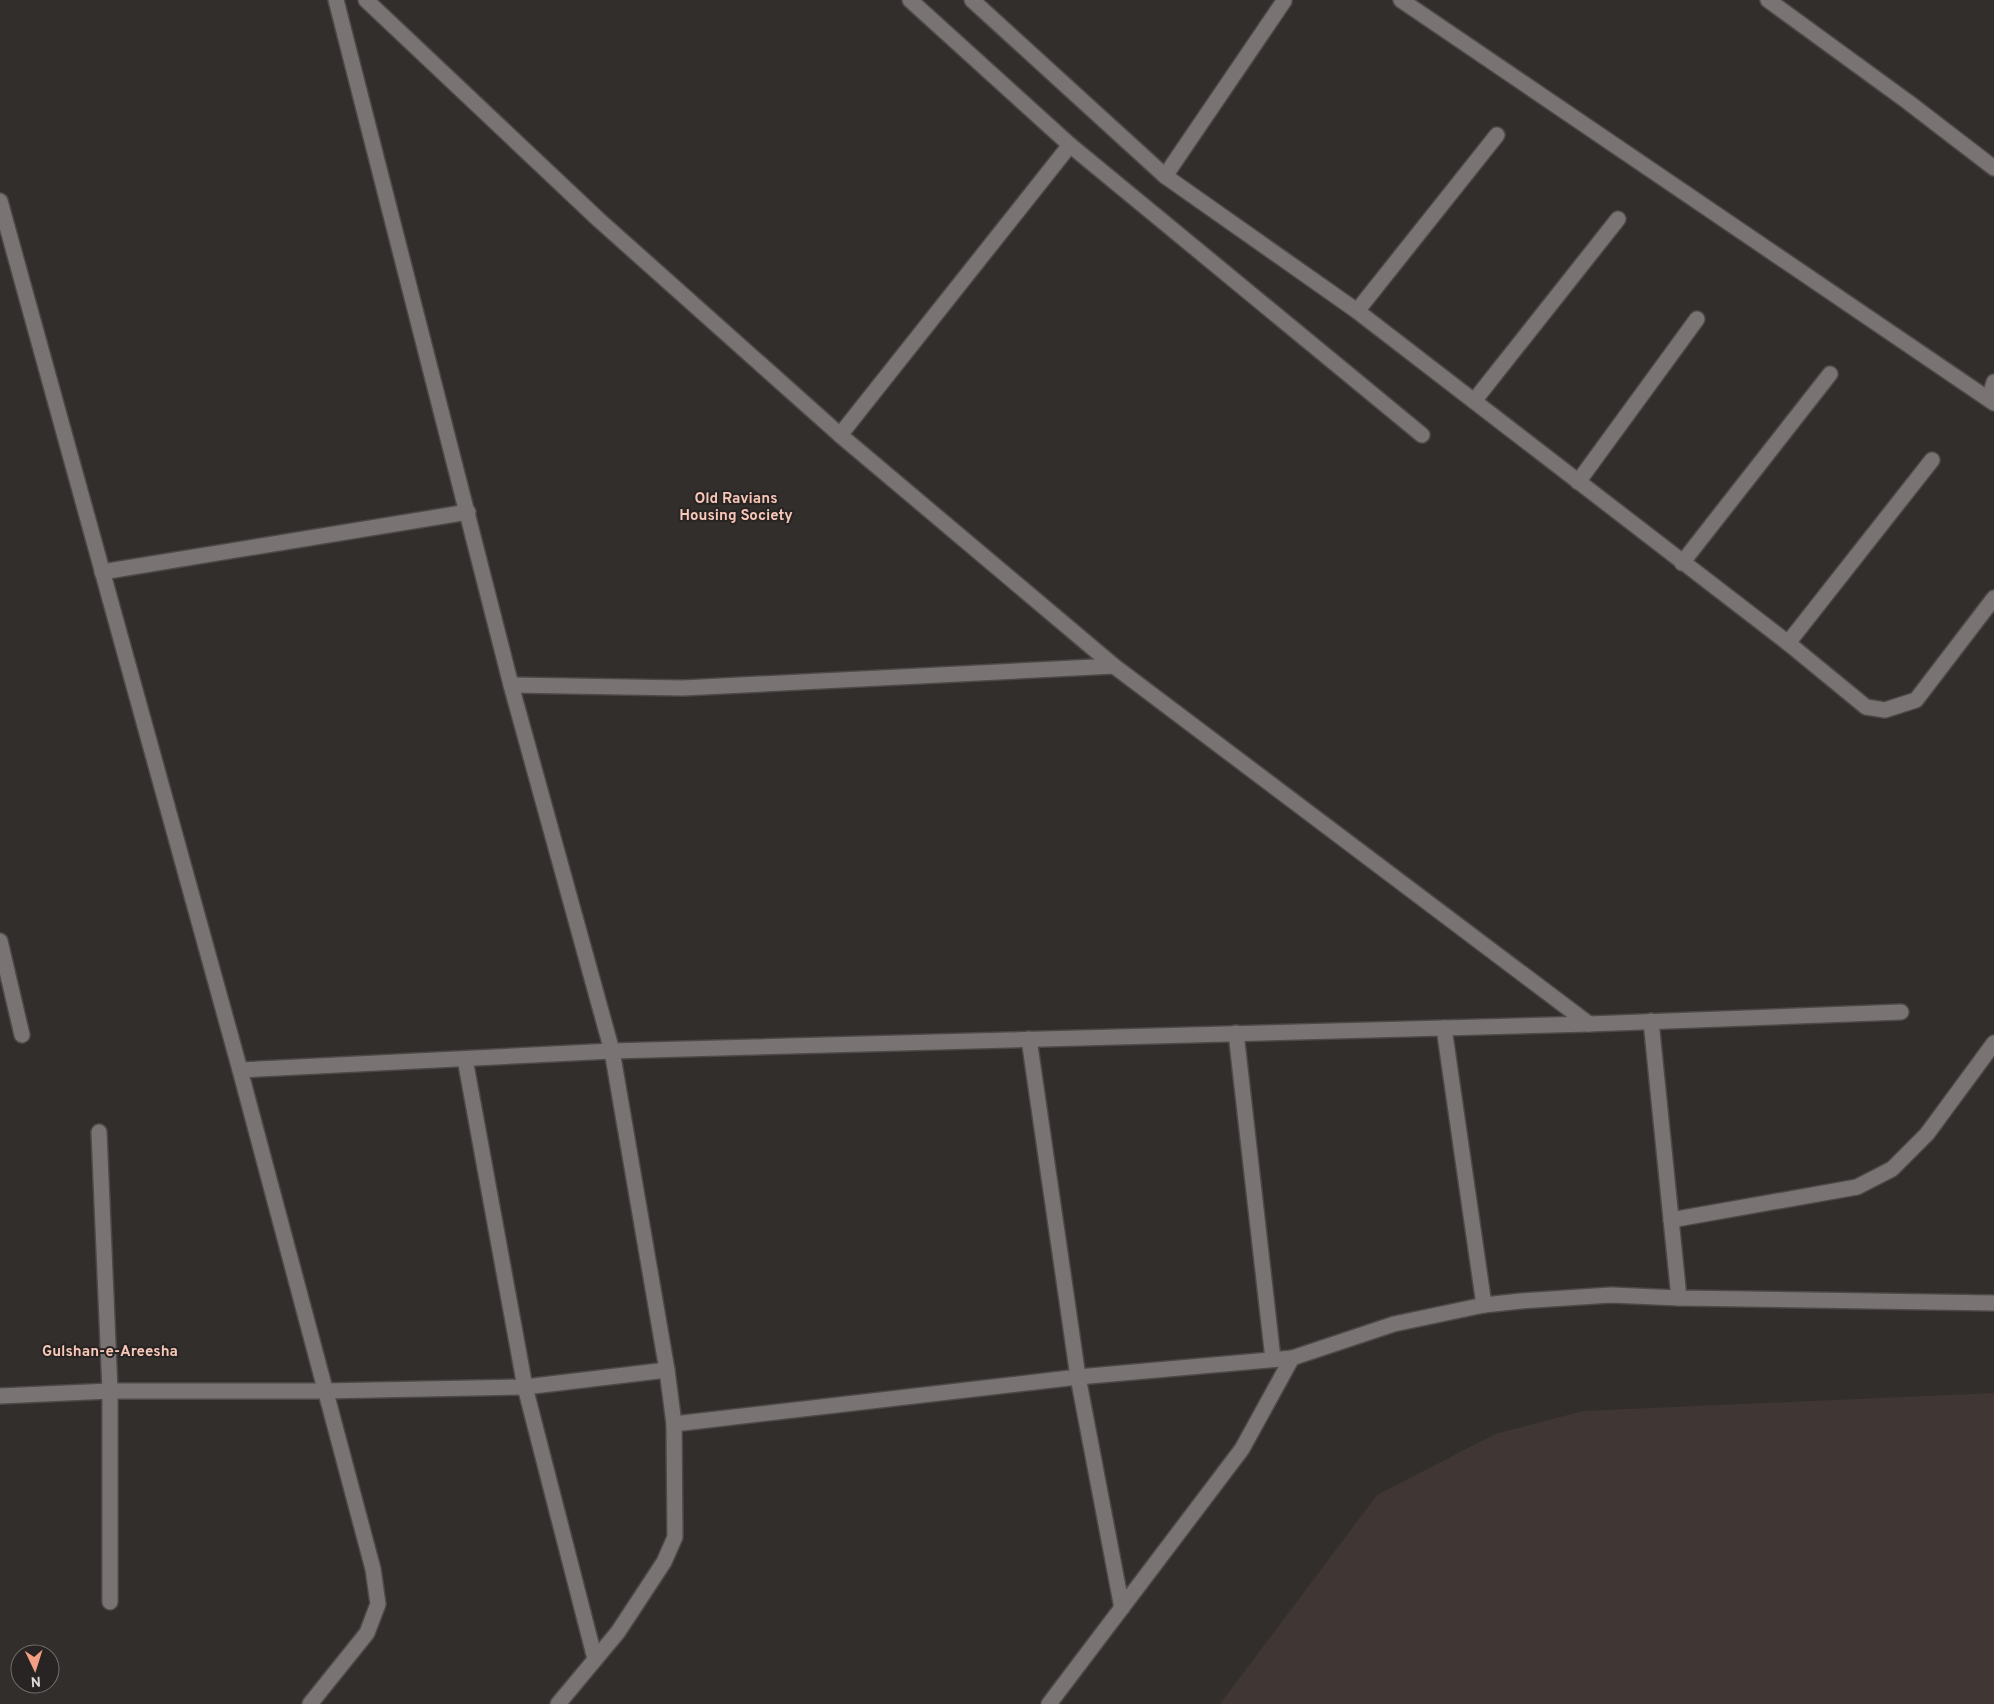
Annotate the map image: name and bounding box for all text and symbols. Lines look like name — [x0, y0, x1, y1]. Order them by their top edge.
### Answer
district label: Old Ravians Housing Society — [679, 490, 793, 526]
district label: Gulshan-e-Areesha — [42, 1343, 178, 1362]
north arrow — [10, 1644, 60, 1694]
text: N — [30, 1672, 41, 1689]

